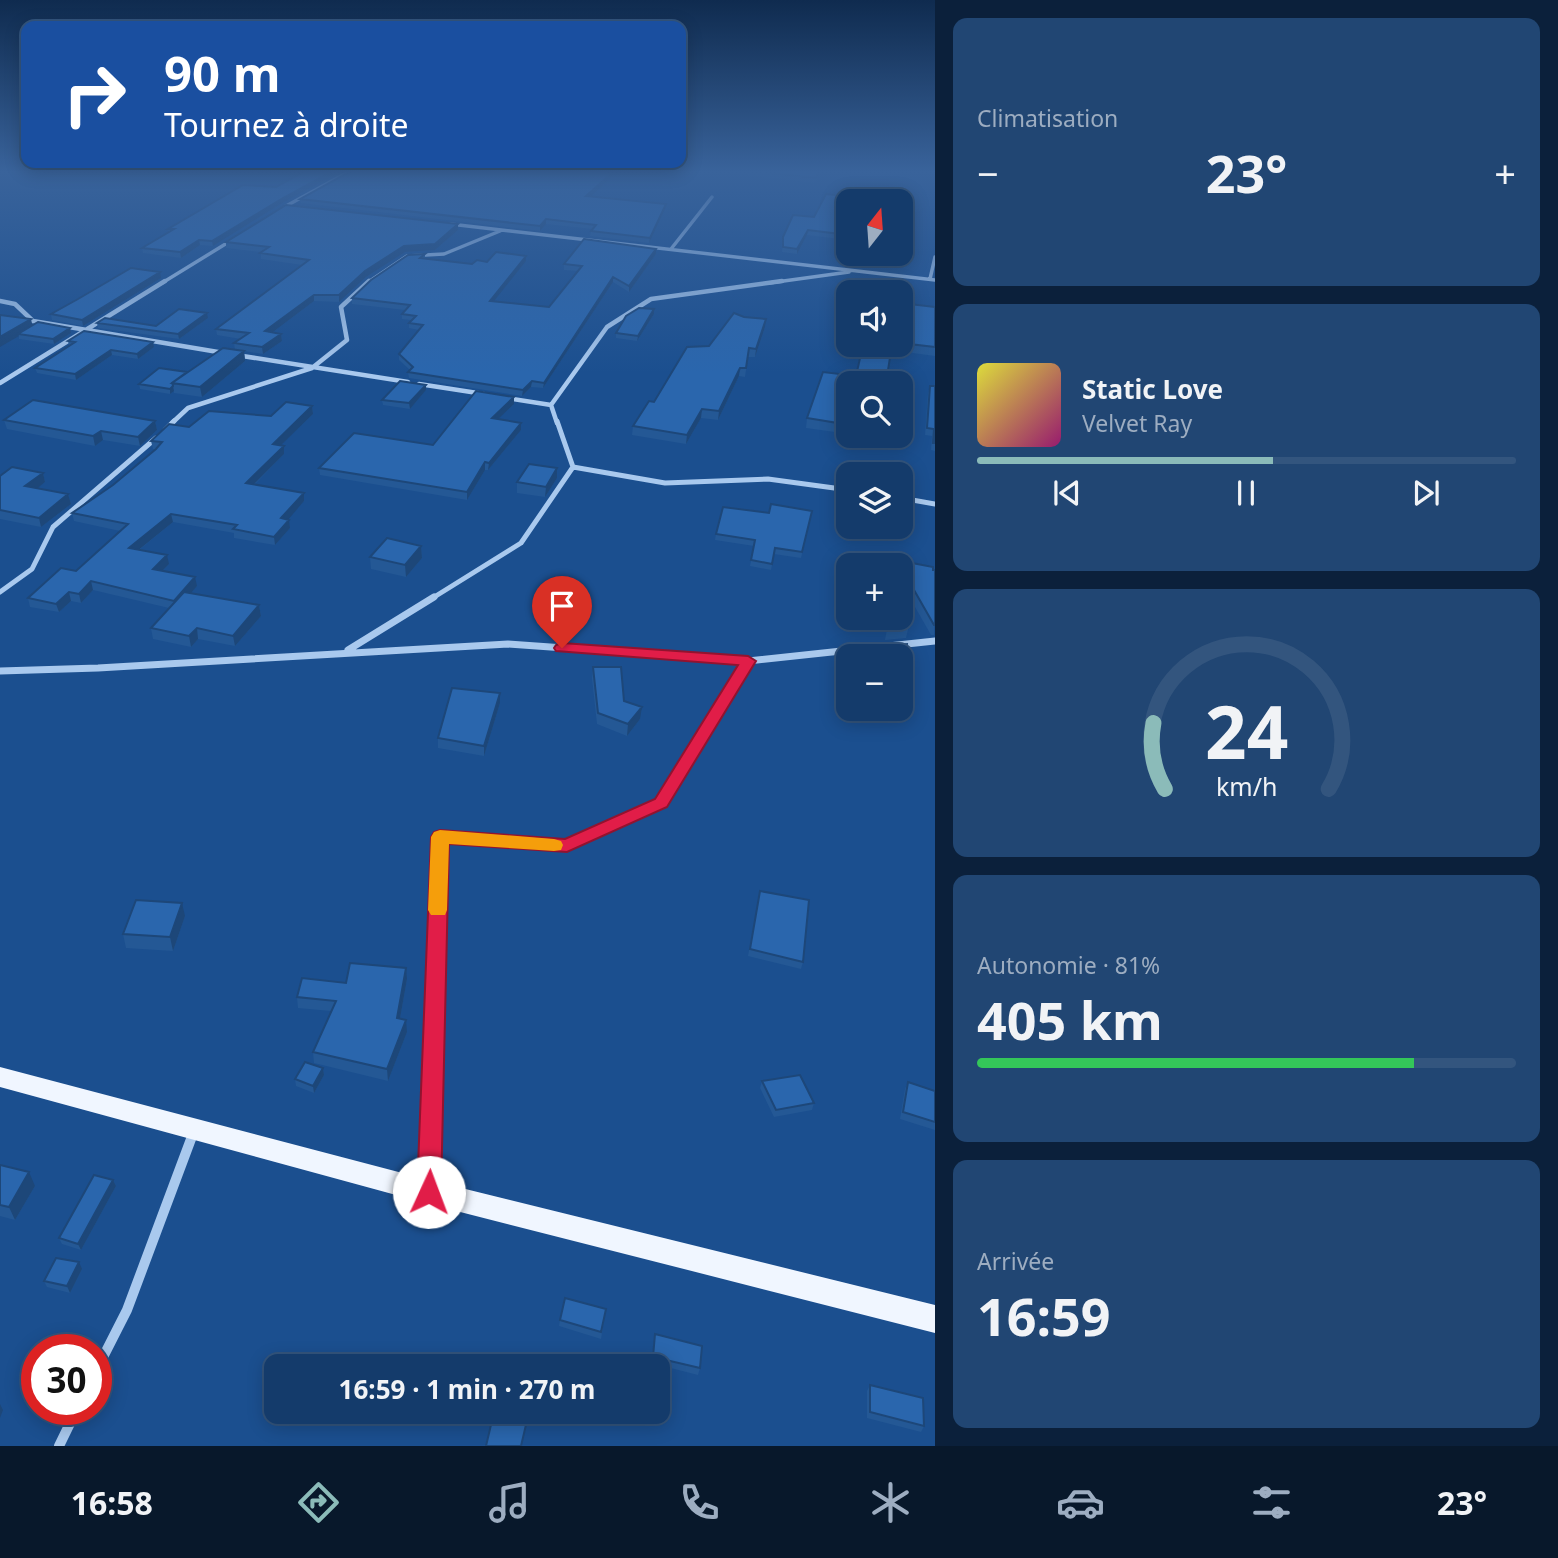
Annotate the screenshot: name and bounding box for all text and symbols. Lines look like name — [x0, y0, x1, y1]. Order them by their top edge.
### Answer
text: 90 m — [164, 40, 281, 106]
icon: right — [49, 49, 140, 140]
text: Climatisation — [977, 102, 1118, 134]
text: Tournez à droite — [164, 103, 409, 146]
text: 23° — [1206, 137, 1287, 208]
text: − — [977, 147, 999, 199]
text: + — [1494, 147, 1516, 199]
north arrow — [836, 189, 914, 266]
map controls — [836, 189, 913, 721]
button: sound — [836, 280, 913, 357]
button: search — [836, 371, 913, 448]
text: Static Love — [1082, 371, 1223, 407]
text: Velvet Ray — [1082, 407, 1192, 439]
button: layers — [836, 462, 913, 539]
icon: previous — [1048, 474, 1086, 512]
icon: pause — [1227, 474, 1265, 512]
icon: next — [1407, 474, 1445, 512]
button: + — [836, 553, 913, 630]
pin — [532, 576, 592, 648]
icon: arrive — [543, 587, 581, 625]
button: − — [836, 644, 913, 721]
text: 24 — [1205, 681, 1288, 780]
text: km/h — [1216, 769, 1277, 803]
text: Autonomie · 81% — [977, 949, 1160, 981]
text: 405 km — [977, 984, 1163, 1055]
position arrow — [392, 1155, 466, 1229]
text: Arrivée — [977, 1245, 1054, 1277]
text: 16:59 — [977, 1280, 1111, 1351]
speed limit sign: 30 — [21, 1334, 112, 1425]
text: 16:59 · 1 min · 270 m — [339, 1371, 595, 1407]
icon: directions — [294, 1478, 343, 1527]
icon: music — [485, 1478, 534, 1527]
icon: phone — [675, 1478, 724, 1527]
icon: climate — [866, 1478, 915, 1527]
icon: car — [1056, 1478, 1105, 1527]
icon: filters — [1247, 1478, 1296, 1527]
text: 16:58 — [71, 1481, 153, 1524]
text: 23° — [1437, 1481, 1487, 1524]

